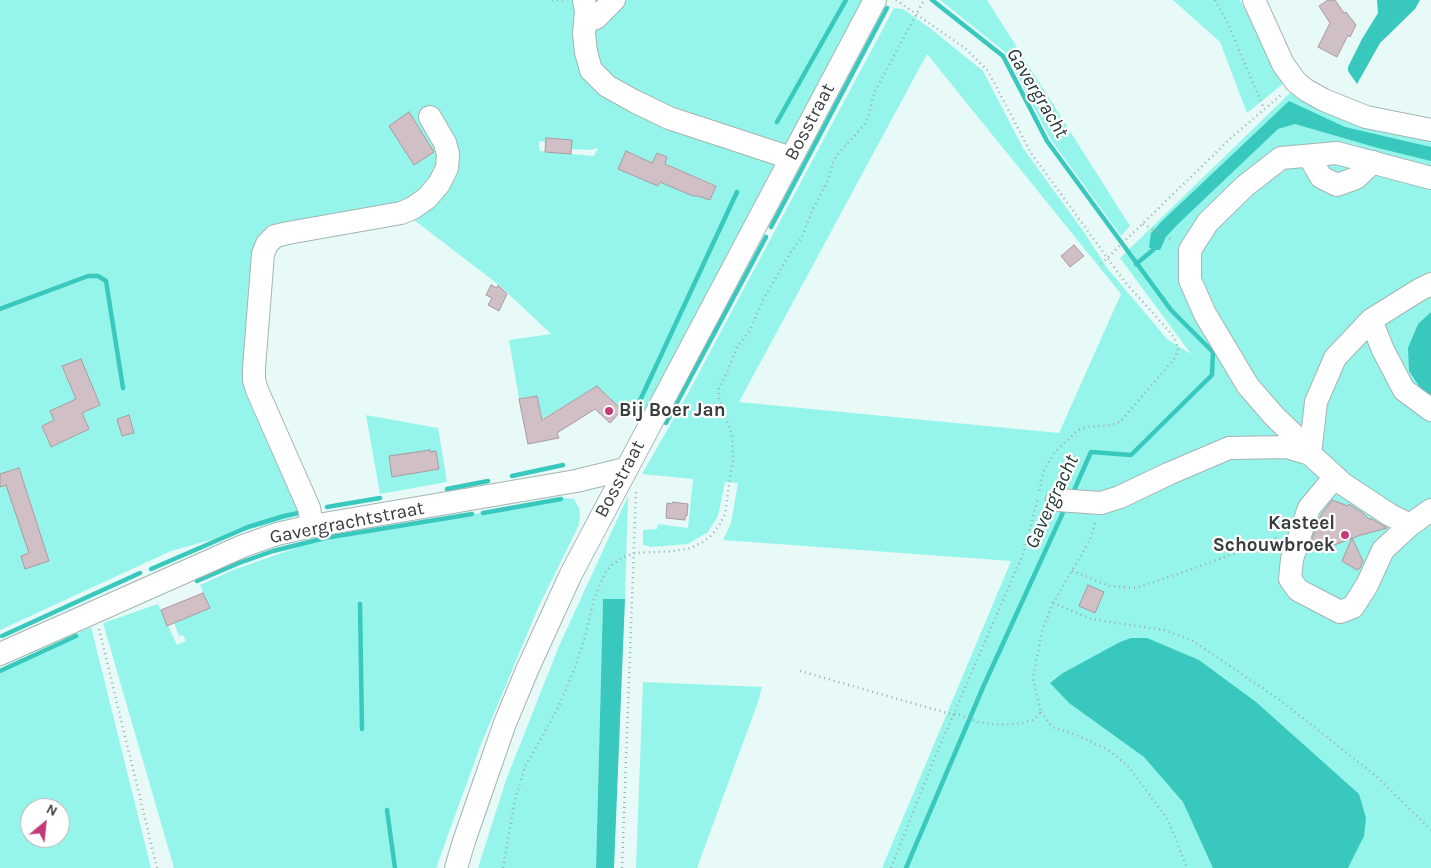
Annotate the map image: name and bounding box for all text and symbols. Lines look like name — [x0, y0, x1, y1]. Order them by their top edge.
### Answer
water label: Gavergracht — [1001, 44, 1073, 142]
street label: Bosstraat — [780, 79, 840, 165]
place label: Bij Boer Jan — [619, 400, 725, 422]
marker: Bij Boer Jan — [603, 405, 615, 417]
street label: Bosstraat — [590, 436, 650, 522]
water label: Gavergracht — [1020, 451, 1084, 553]
street label: Gavergrachtstraat — [268, 497, 426, 549]
place label: Kasteel Schouwbroek — [1213, 513, 1335, 557]
marker: Kasteel Schouwbroek — [1339, 529, 1351, 541]
north arrow — [20, 798, 70, 848]
text: N — [43, 800, 60, 820]

